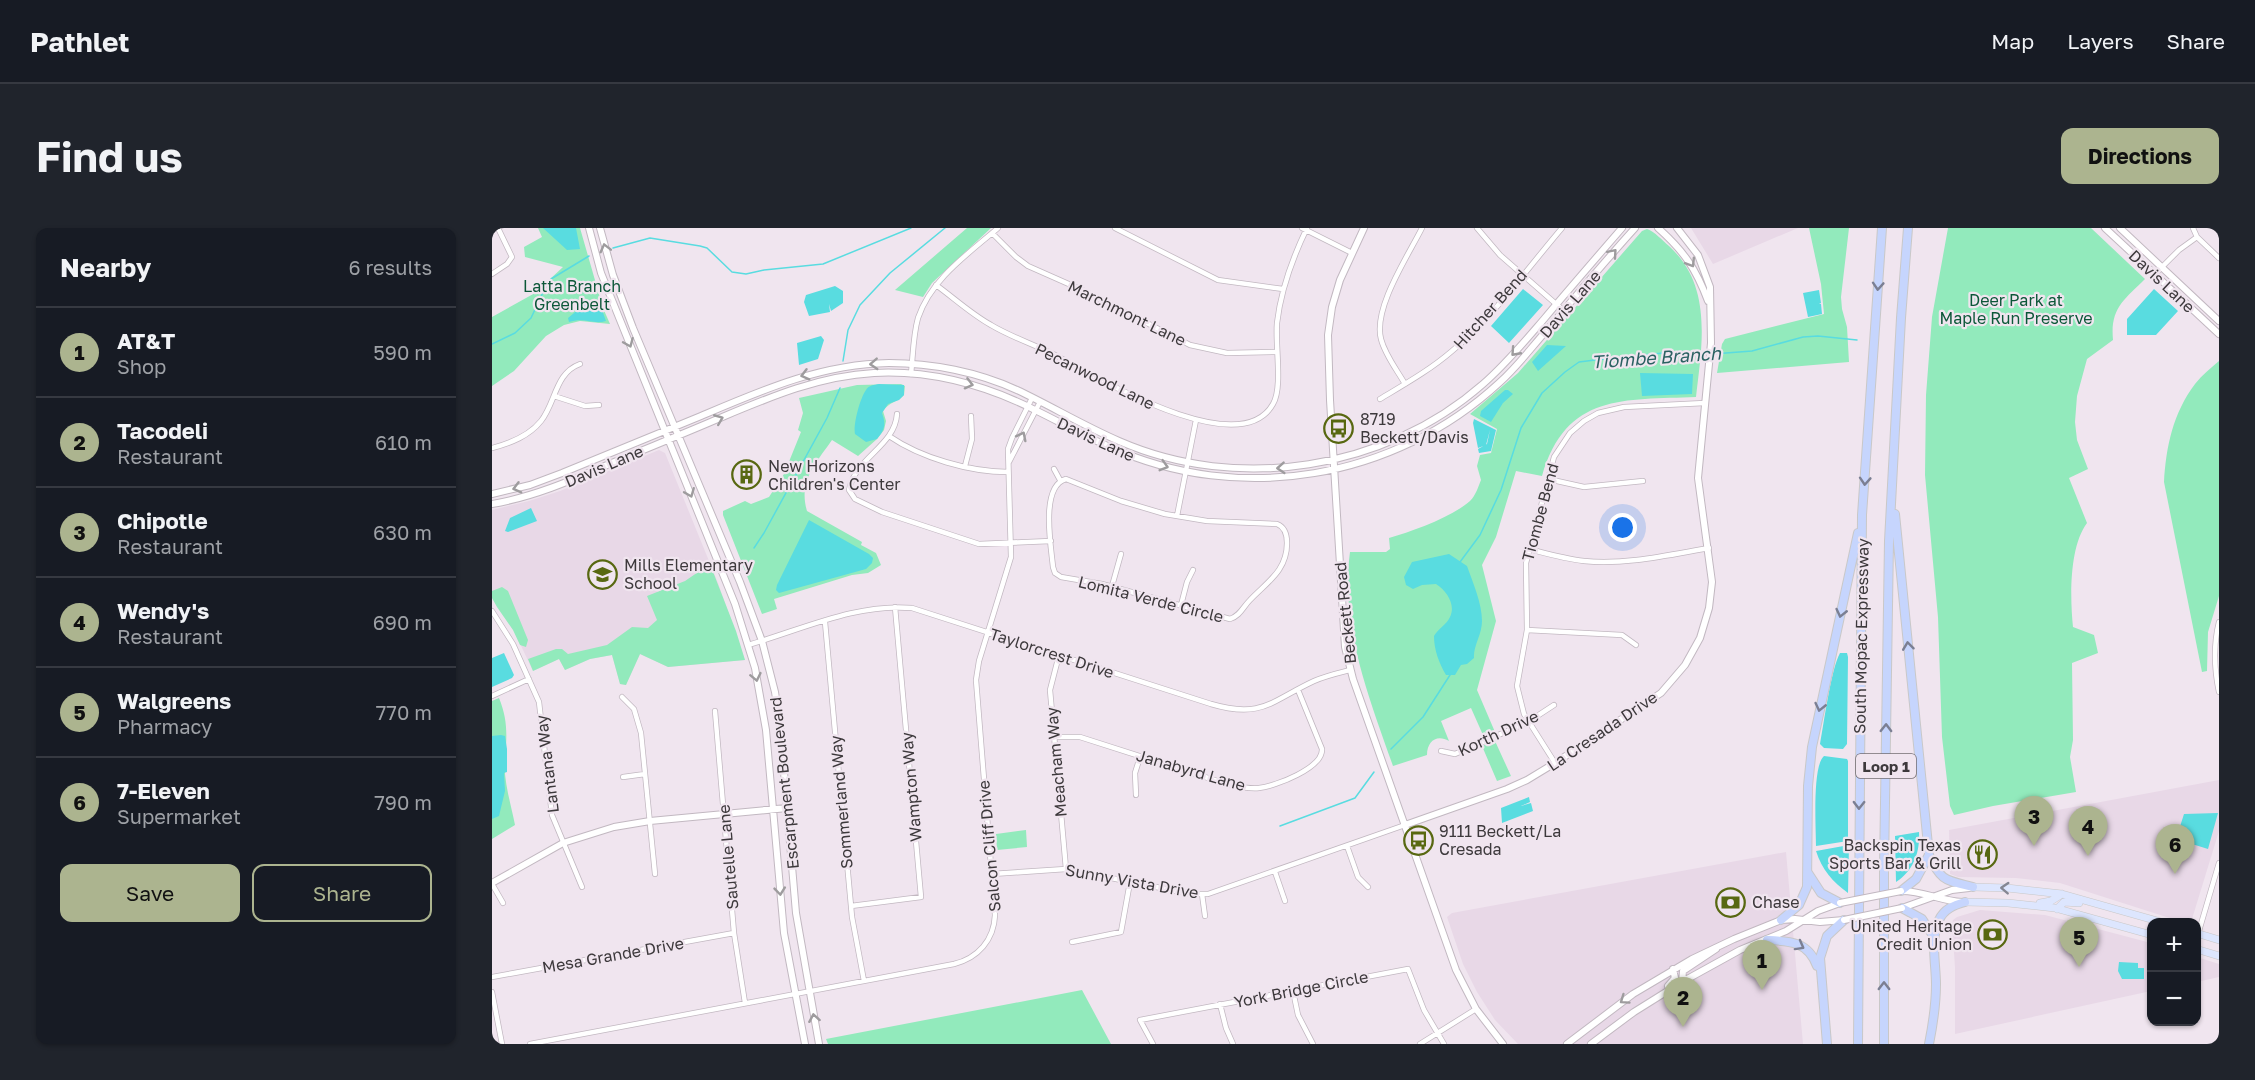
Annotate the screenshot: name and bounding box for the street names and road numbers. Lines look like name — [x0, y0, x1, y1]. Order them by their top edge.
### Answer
street label: Davis Lane — [2125, 245, 2199, 317]
street label: Hitcher Bend — [1449, 265, 1531, 353]
street label: Davis Lane — [1535, 266, 1605, 342]
street label: Marchmont Lane — [1065, 276, 1189, 350]
street label: Pecanwood Lane — [1032, 338, 1158, 414]
street label: Davis Lane — [1054, 412, 1138, 466]
street label: Davis Lane — [562, 441, 646, 491]
street label: Tiombe Bend — [1517, 461, 1563, 563]
street label: South Mopac Expressway — [1849, 538, 1873, 734]
street label: Beckett Road — [1330, 561, 1360, 665]
street label: Lomita Verde Circle — [1076, 571, 1226, 627]
street label: Taylorcrest Drive — [987, 623, 1117, 683]
street label: La Cresada Drive — [1543, 687, 1661, 775]
street label: Escarpment Boulevard — [765, 696, 803, 870]
street label: Meacham Way — [1041, 706, 1071, 818]
street label: Korth Drive — [1454, 706, 1542, 760]
street label: Lantana Way — [531, 714, 563, 814]
street label: Wampton Way — [896, 731, 926, 843]
street label: Sommerland Way — [825, 734, 857, 870]
street label: Janabyrd Lane — [1134, 745, 1248, 795]
road number: Loop 1 — [1856, 754, 1916, 778]
street label: Salcon Cliff Drive — [973, 779, 1005, 913]
street label: Sautelle Lane — [713, 804, 743, 910]
street label: Sunny Vista Drive — [1064, 859, 1200, 903]
street label: Mesa Grande Drive — [541, 933, 685, 977]
street label: York Bridge Circle — [1232, 966, 1370, 1012]

